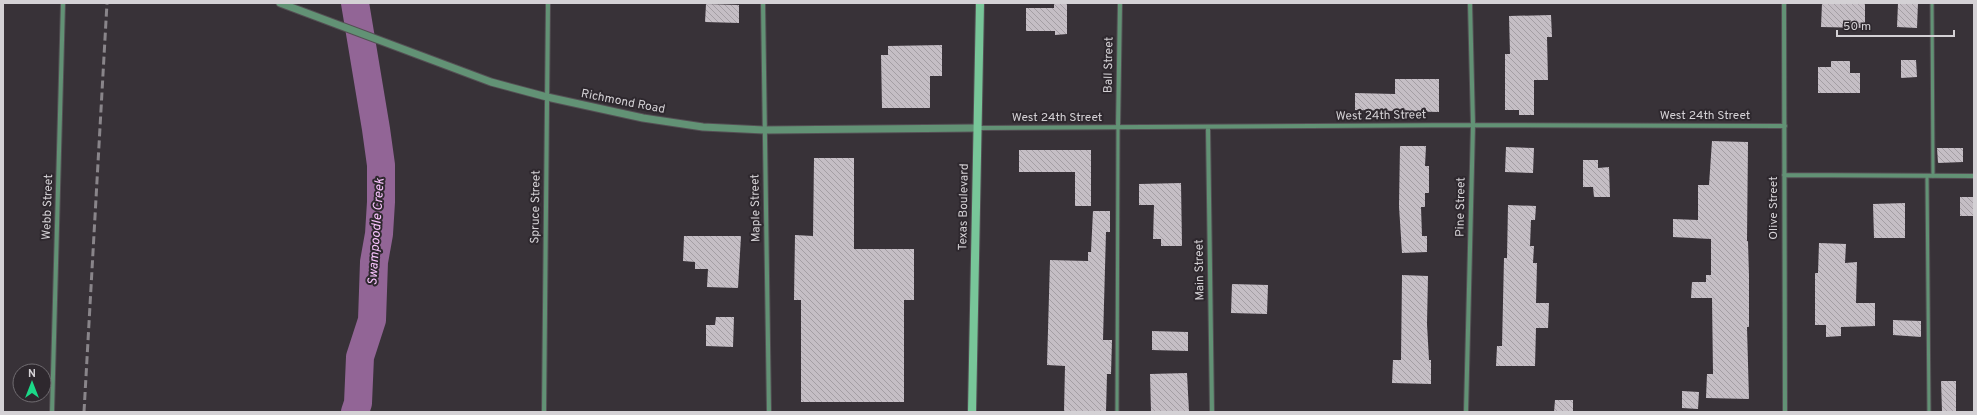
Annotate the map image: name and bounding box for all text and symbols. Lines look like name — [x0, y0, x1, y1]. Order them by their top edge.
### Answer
scale bar — [1837, 12, 1954, 38]
text: 50 m — [1843, 19, 1871, 35]
street label: Ball Street — [1101, 37, 1117, 93]
street label: Richmond Road — [580, 86, 666, 118]
street label: West 24th Street — [1336, 107, 1426, 125]
street label: West 24th Street — [1660, 108, 1750, 124]
street label: West 24th Street — [1012, 110, 1102, 126]
street label: Texas Boulevard — [955, 163, 973, 251]
street label: Spruce Street — [527, 170, 545, 244]
street label: Webb Street — [39, 174, 57, 240]
street label: Maple Street — [747, 174, 765, 242]
street label: Olive Street — [1766, 176, 1782, 240]
water label: Swampoodle Creek — [365, 177, 389, 286]
street label: Pine Street — [1452, 177, 1470, 237]
street label: Main Street — [1191, 239, 1209, 301]
north arrow — [12, 363, 52, 403]
text: N — [28, 367, 36, 381]

